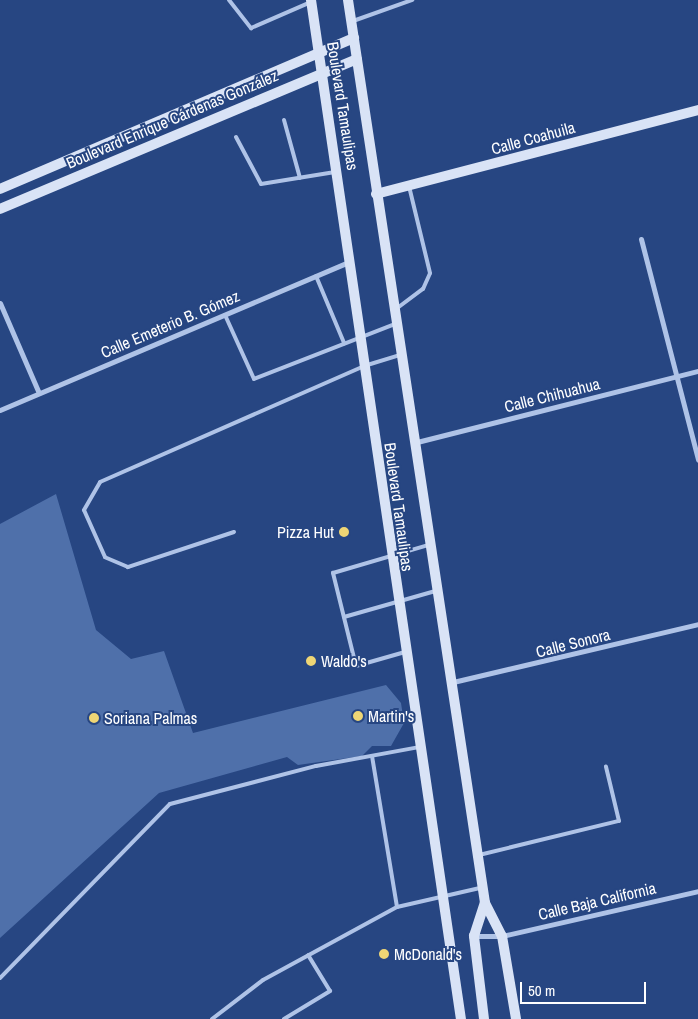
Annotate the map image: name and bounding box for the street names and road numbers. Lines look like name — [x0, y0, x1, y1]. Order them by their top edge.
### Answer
street label: Boulevard Tamaulipas — [323, 40, 363, 172]
street label: Boulevard Enrique Cárdenas González — [63, 66, 281, 172]
street label: Calle Coahuila — [489, 118, 577, 158]
street label: Calle Emeterio B. Gómez — [98, 286, 242, 362]
street label: Calle Chihuahua — [502, 374, 602, 416]
street label: Boulevard Tamaulipas — [380, 441, 418, 573]
street label: Calle Sonora — [534, 625, 612, 661]
street label: Calle Baja California — [536, 878, 658, 924]

